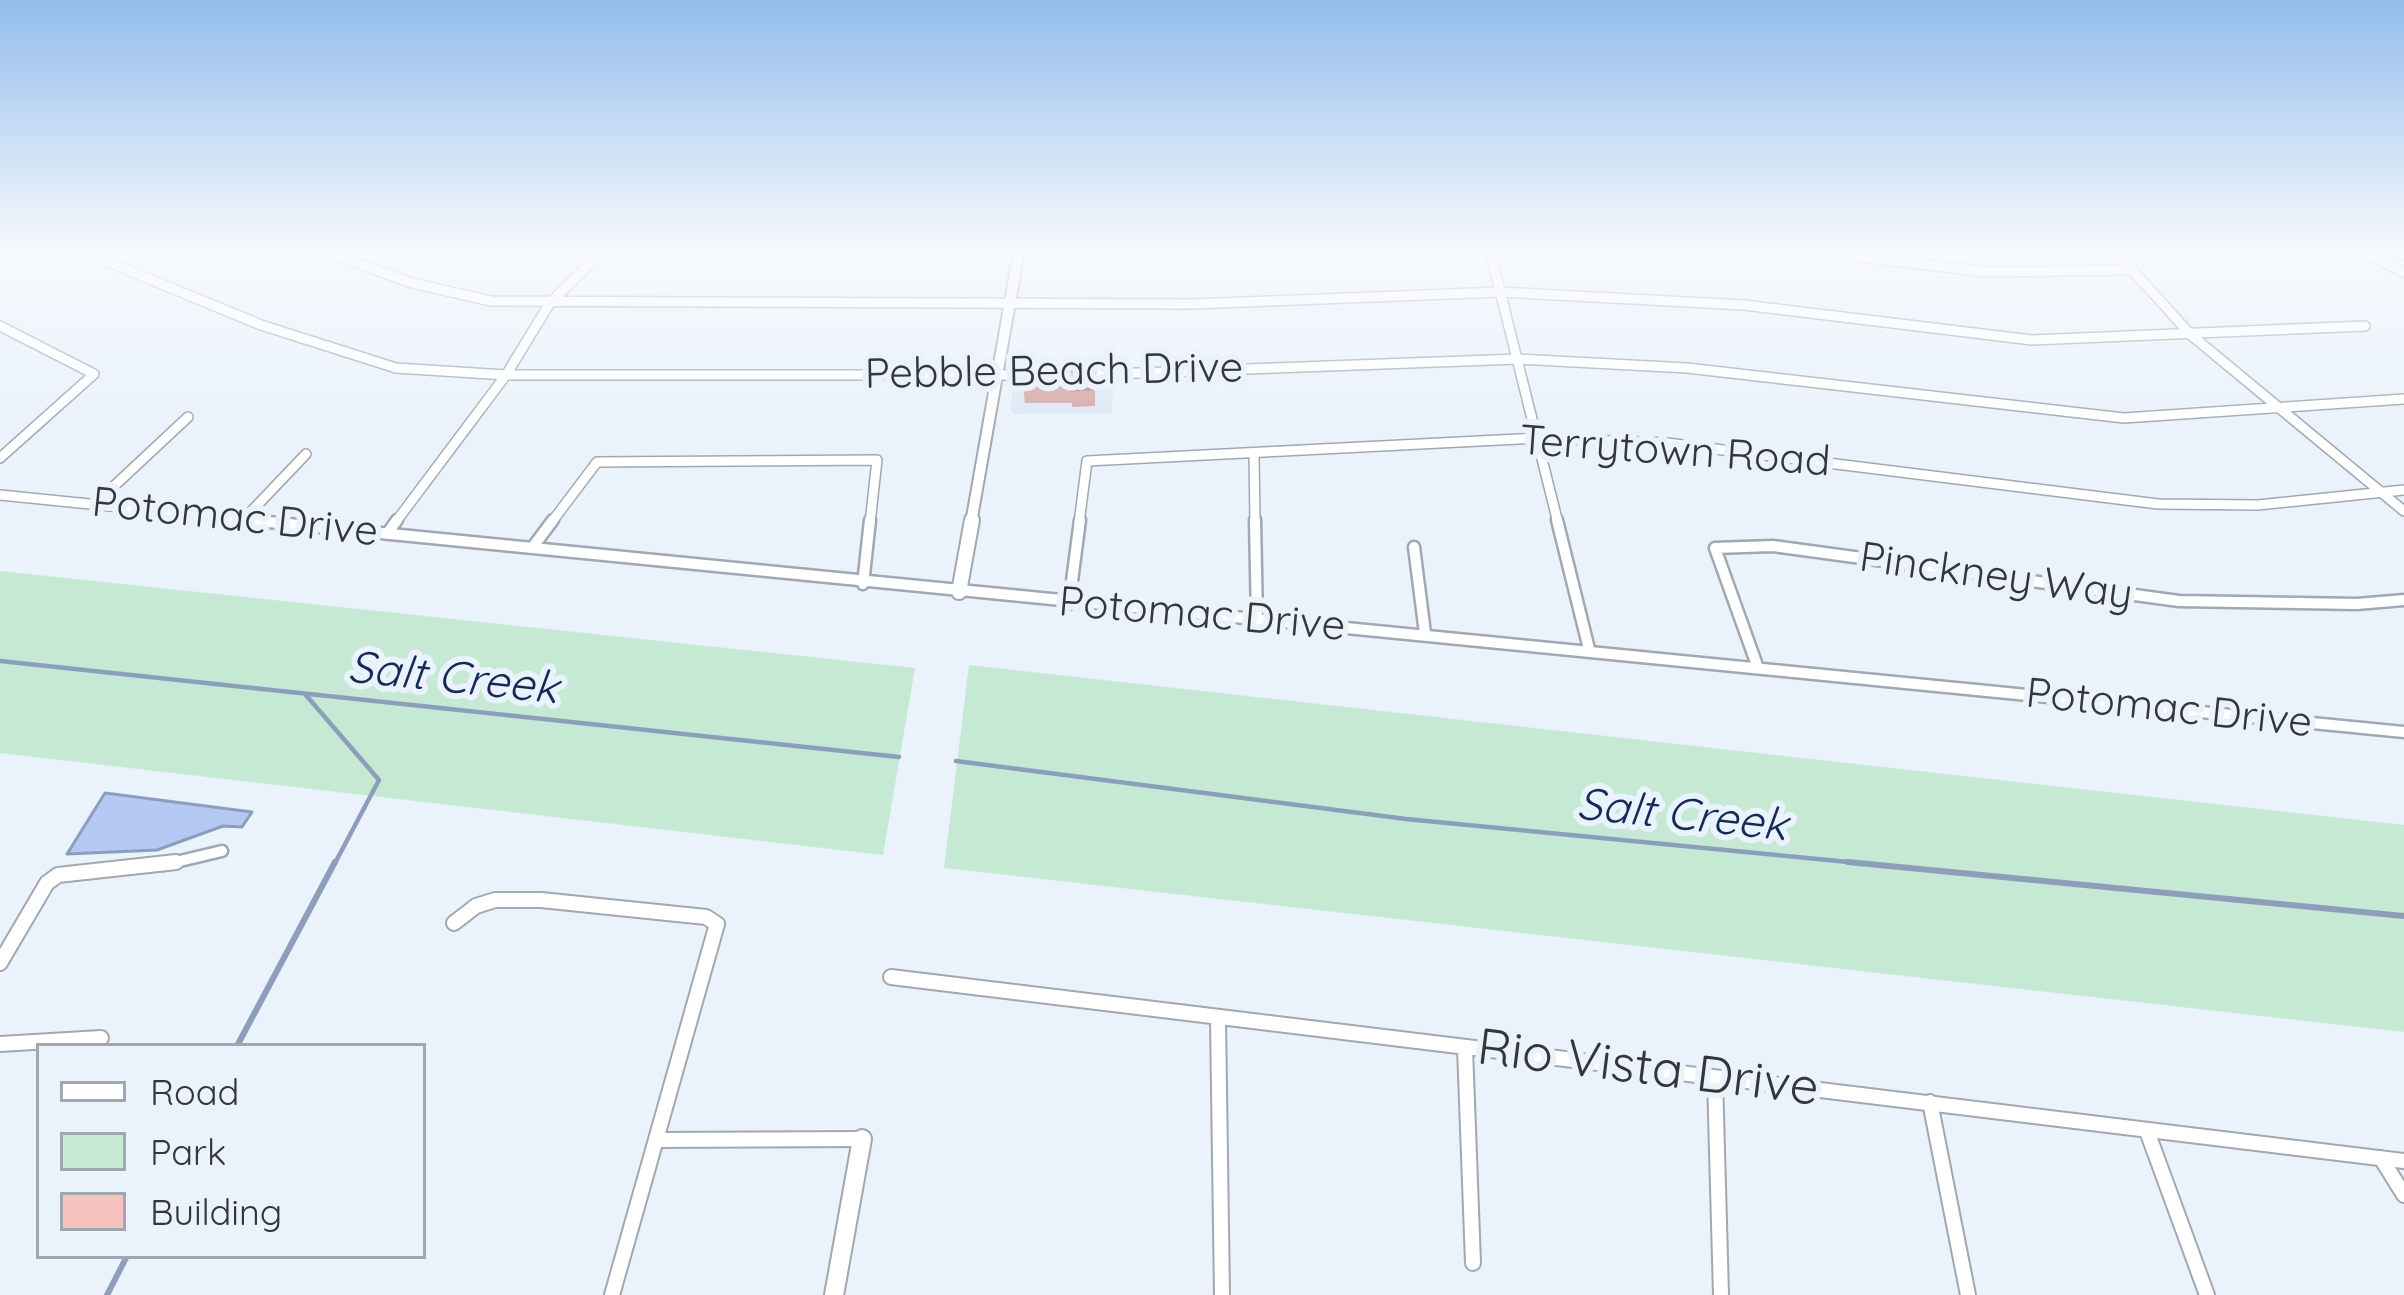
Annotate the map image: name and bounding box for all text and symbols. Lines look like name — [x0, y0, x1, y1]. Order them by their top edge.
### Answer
street label: Pebble Beach Drive — [864, 344, 1244, 400]
street label: Terrytown Road — [1518, 416, 1832, 488]
street label: Potomac Drive — [89, 478, 381, 558]
street label: Pinckney Way — [1856, 533, 2136, 621]
street label: Potomac Drive — [1057, 577, 1347, 653]
water label: Salt Creek — [345, 641, 561, 717]
street label: Potomac Drive — [2023, 669, 2315, 749]
water label: Salt Creek — [1574, 778, 1790, 854]
street label: Rio Vista Drive — [1474, 1018, 1822, 1120]
legend — [36, 1043, 426, 1259]
text: Road — [150, 1069, 239, 1114]
text: Park — [150, 1129, 226, 1174]
text: Building — [150, 1189, 282, 1234]

